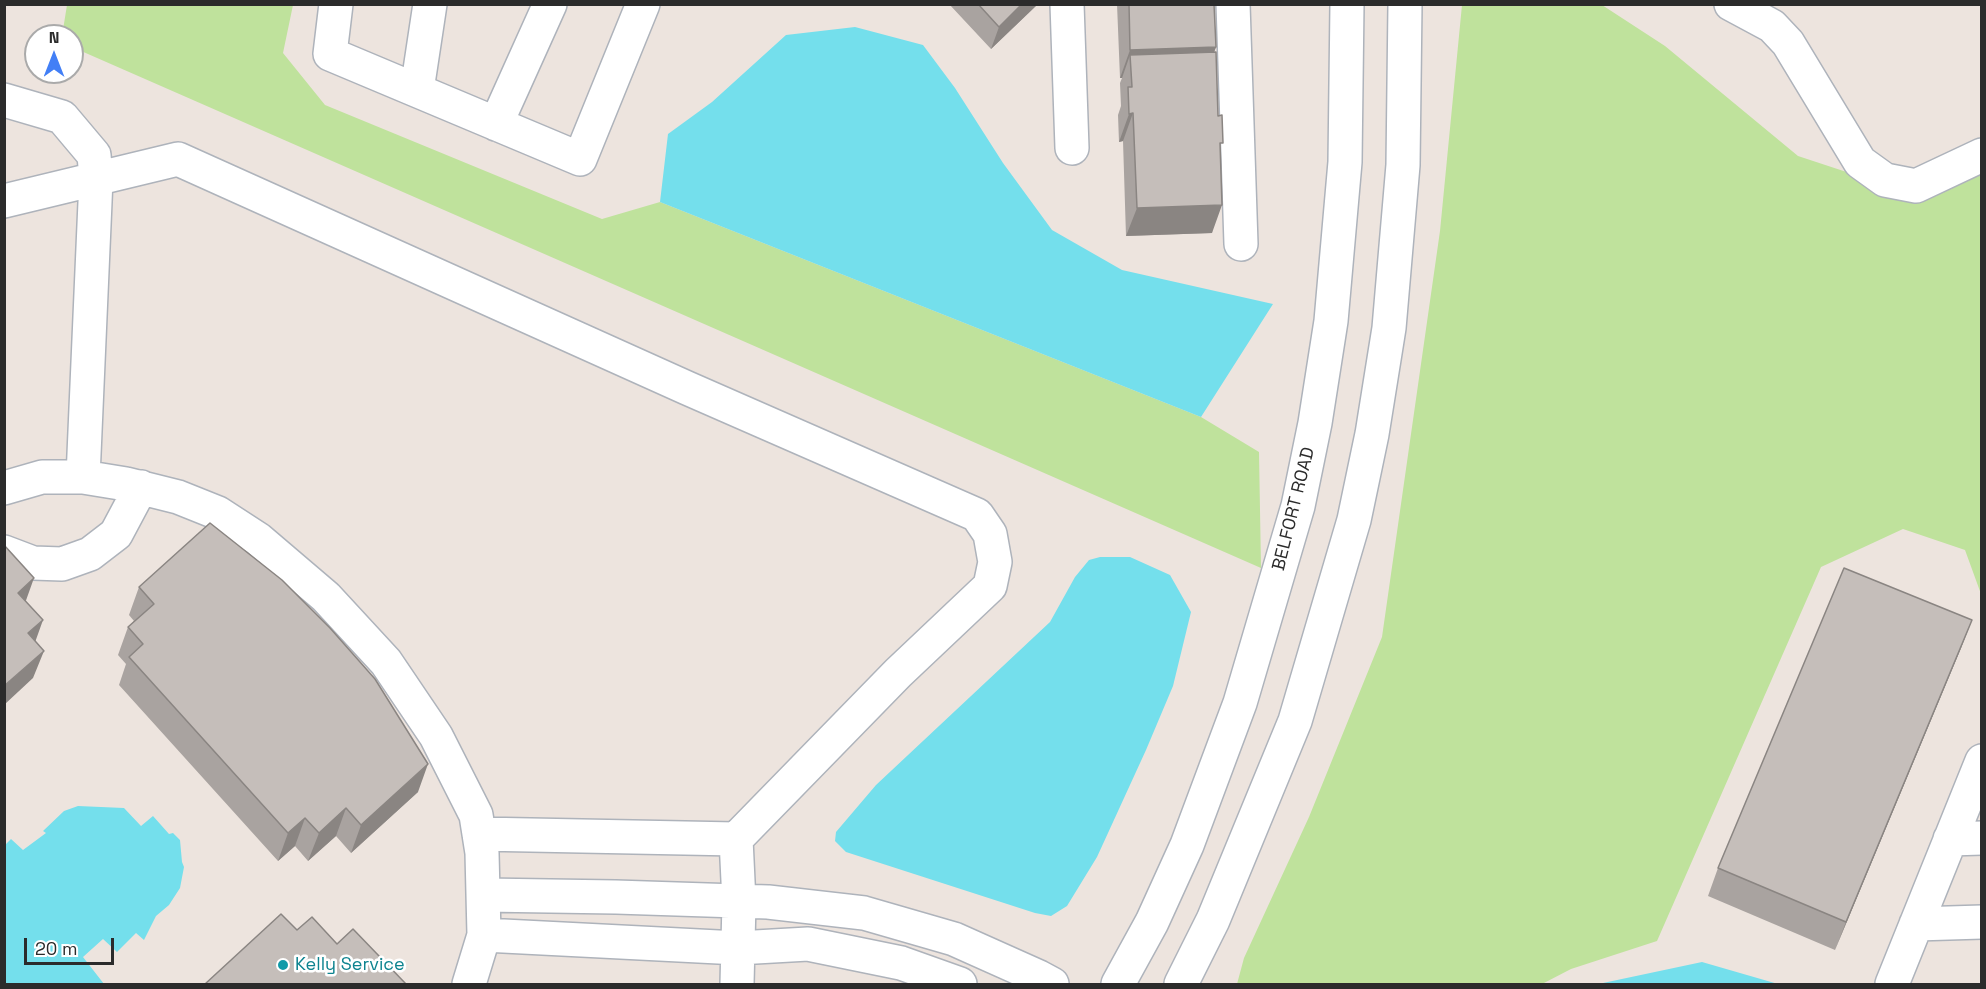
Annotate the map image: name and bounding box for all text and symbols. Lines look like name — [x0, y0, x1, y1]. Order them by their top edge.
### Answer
north arrow — [24, 24, 84, 84]
text: N — [49, 27, 59, 48]
street label: BELFORT ROAD — [1268, 445, 1320, 573]
scale bar — [27, 926, 117, 964]
text: 20 m — [35, 937, 78, 960]
place label: Kelly Service — [295, 954, 405, 976]
marker: Kelly Service — [276, 958, 290, 972]

